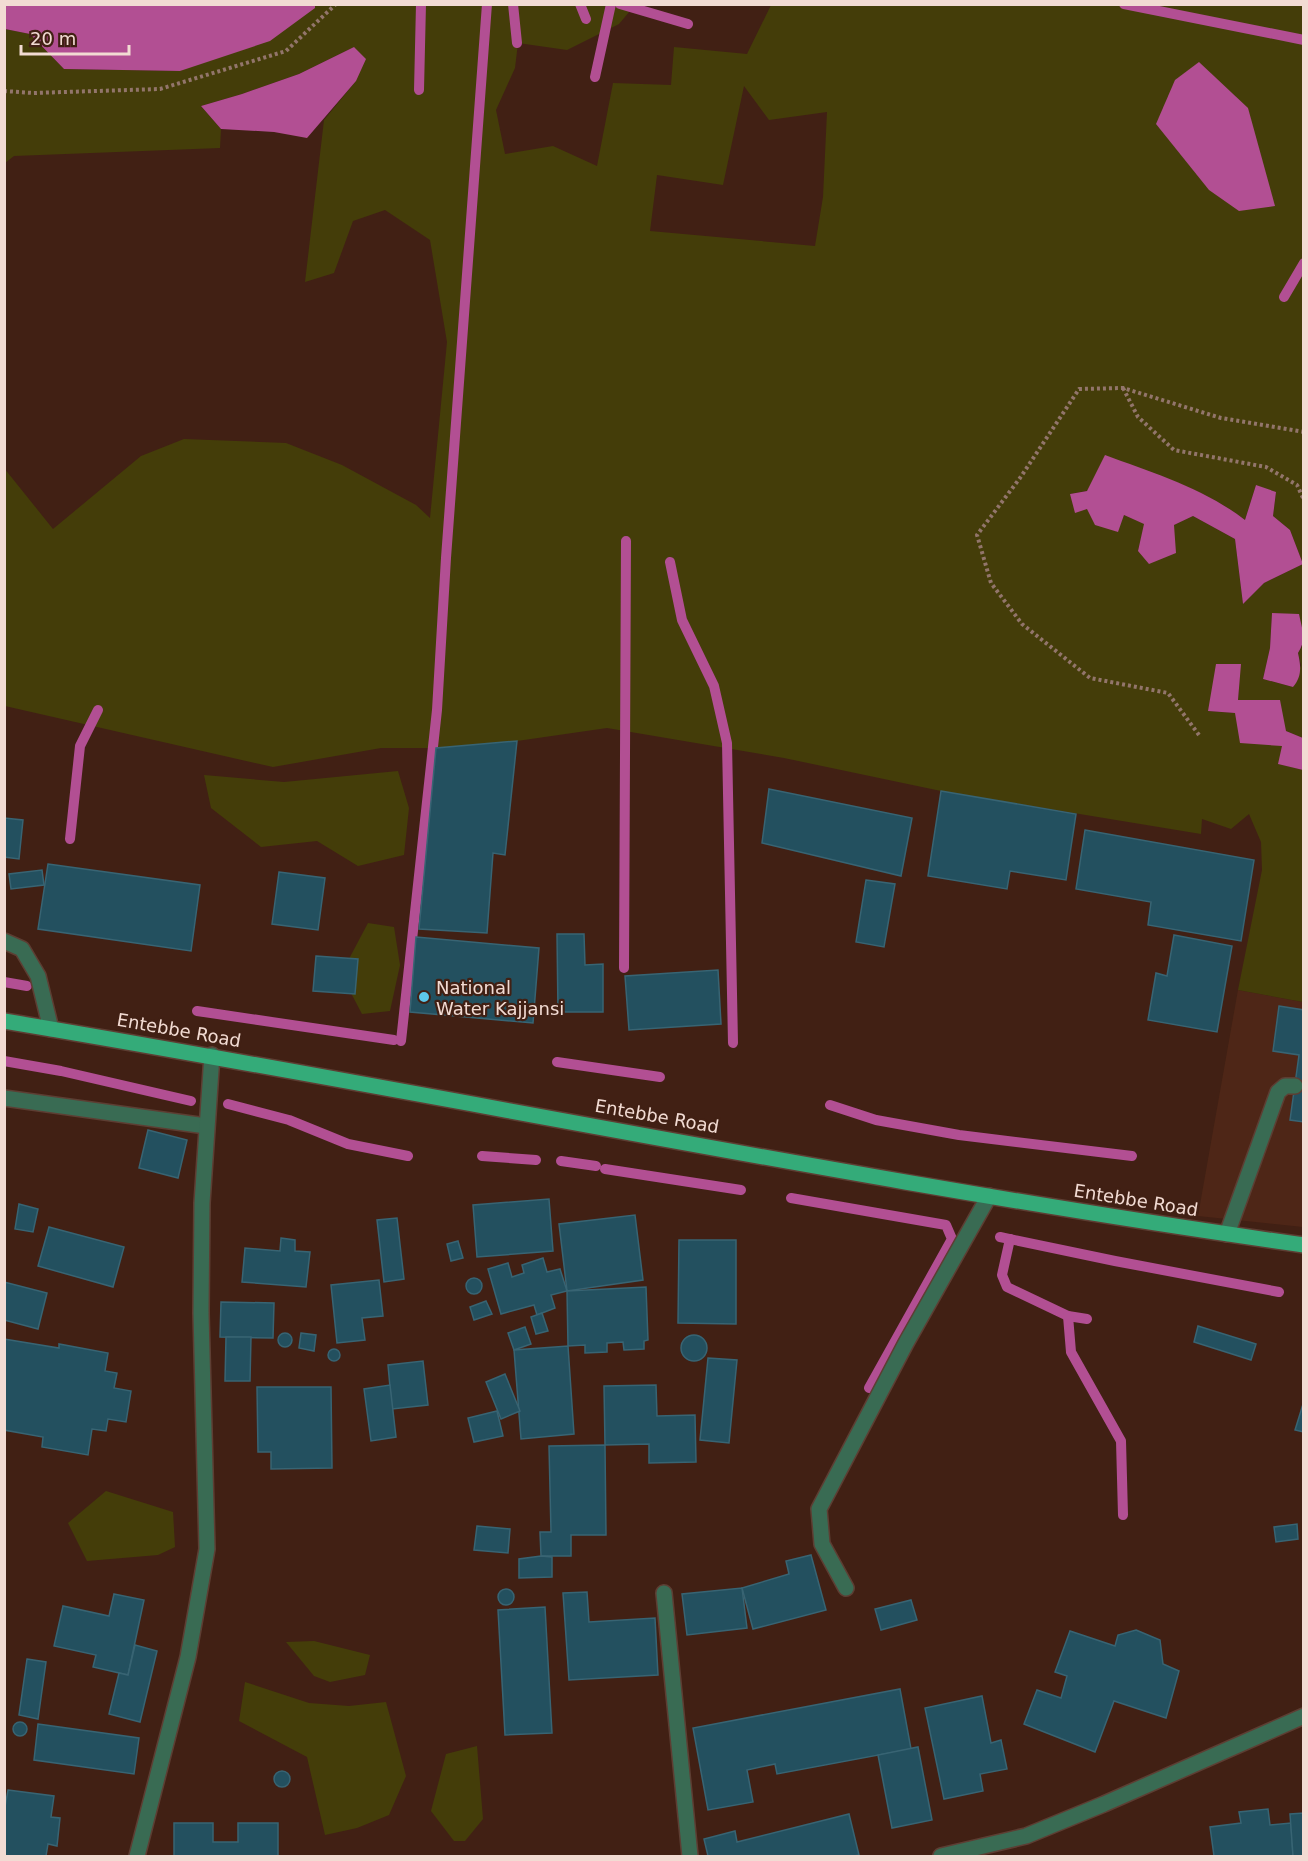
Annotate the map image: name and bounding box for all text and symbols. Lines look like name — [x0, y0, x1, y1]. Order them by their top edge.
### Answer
scale bar — [21, 18, 129, 56]
text: 20 m — [30, 28, 76, 49]
place label: National Water Kajjansi — [436, 977, 564, 1019]
marker: National Water Kajjansi — [417, 990, 431, 1004]
street label: Entebbe Road — [115, 1009, 243, 1051]
street label: Entebbe Road — [593, 1095, 721, 1137]
street label: Entebbe Road — [1072, 1180, 1200, 1220]

